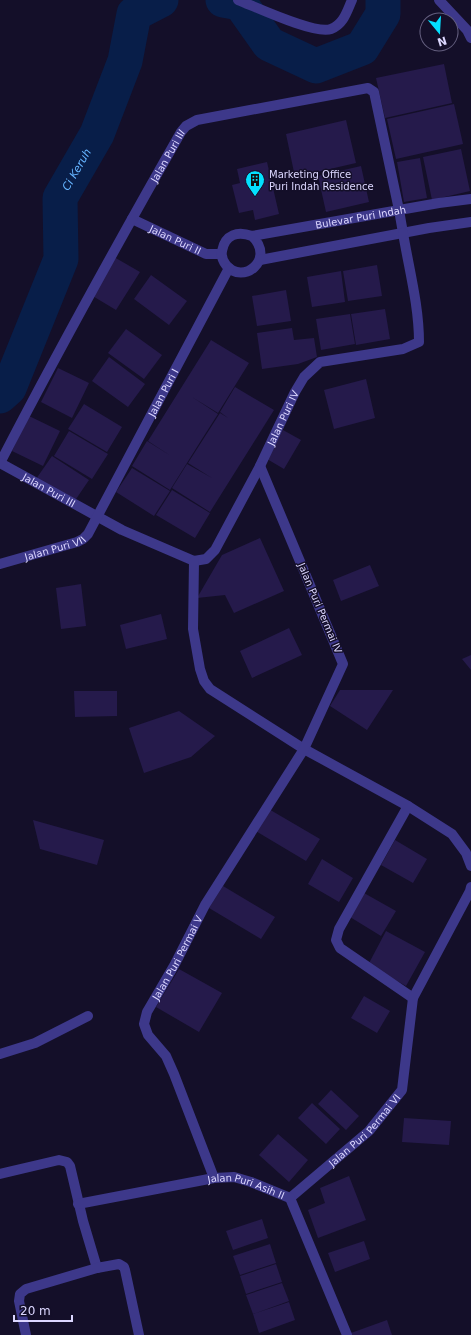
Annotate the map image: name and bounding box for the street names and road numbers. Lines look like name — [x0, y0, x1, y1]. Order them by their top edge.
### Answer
street label: Jalan Puri III — [148, 127, 187, 185]
street label: Bulevar Puri Indah — [314, 203, 407, 230]
street label: Jalan Puri II — [147, 222, 203, 256]
street label: Jalan Puri I — [145, 367, 180, 419]
street label: Jalan Puri IV — [265, 388, 301, 448]
street label: Jalan Puri III — [20, 471, 77, 509]
street label: Jalan Puri VII — [22, 534, 88, 563]
street label: Jalan Puri Permai IV — [296, 560, 344, 655]
street label: Jalan Puri Permai V — [149, 913, 204, 1003]
street label: Jalan Puri Permai VI — [326, 1092, 402, 1169]
street label: Jalan Puri Asih II — [206, 1171, 286, 1201]

